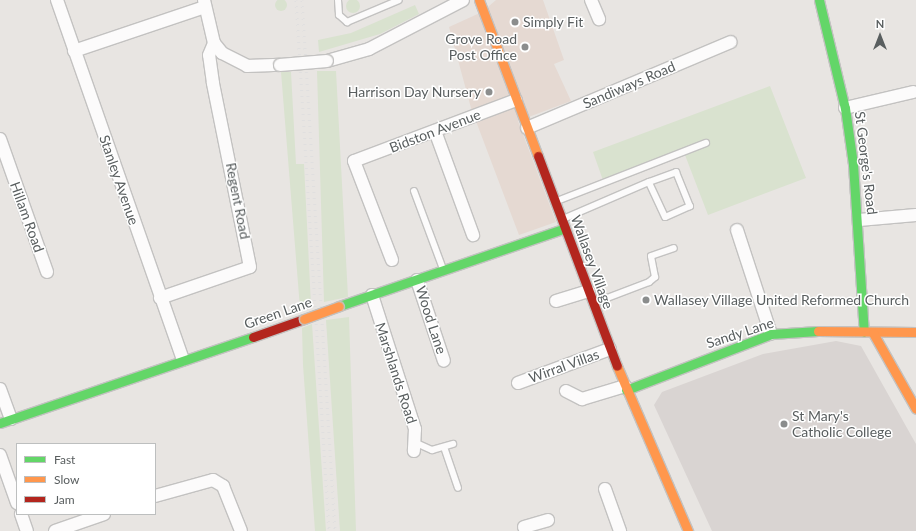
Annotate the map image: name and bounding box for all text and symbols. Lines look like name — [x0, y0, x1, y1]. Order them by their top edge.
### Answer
place label: Simply Fit — [523, 14, 584, 30]
north arrow — [860, 16, 900, 56]
marker: Simply Fit — [510, 17, 520, 27]
text: N — [876, 17, 884, 30]
place label: Grove Road Post Office — [445, 31, 517, 64]
marker: Grove Road Post Office — [520, 42, 530, 52]
street label: Sandiways Road — [580, 58, 678, 112]
place label: Harrison Day Nursery — [347, 84, 481, 100]
marker: Harrison Day Nursery — [484, 87, 494, 97]
street label: Bidston Avenue — [387, 106, 483, 156]
street label: St George's Road — [851, 110, 881, 216]
street label: Stanley Avenue — [96, 132, 142, 228]
street label: Regent Road — [222, 161, 254, 241]
street label: Hillam Road — [7, 180, 47, 254]
street label: Wallasey Village — [567, 212, 617, 312]
street label: Wood Lane — [412, 284, 450, 356]
place label: Wallasey Village United Reformed Church — [654, 292, 910, 308]
street label: Green Lane — [242, 294, 314, 332]
marker: Wallasey Village United Reformed Church — [641, 295, 651, 305]
street label: Sandy Lane — [704, 314, 776, 352]
street label: Marshlands Road — [372, 320, 420, 426]
street label: Wirral Villas — [526, 345, 602, 387]
place label: St Mary's Catholic College — [792, 408, 892, 440]
marker: St Mary's Catholic College — [779, 419, 789, 429]
legend — [16, 443, 156, 515]
text: Fast — [54, 452, 75, 467]
text: Slow — [54, 472, 79, 487]
text: Jam — [54, 492, 75, 507]

